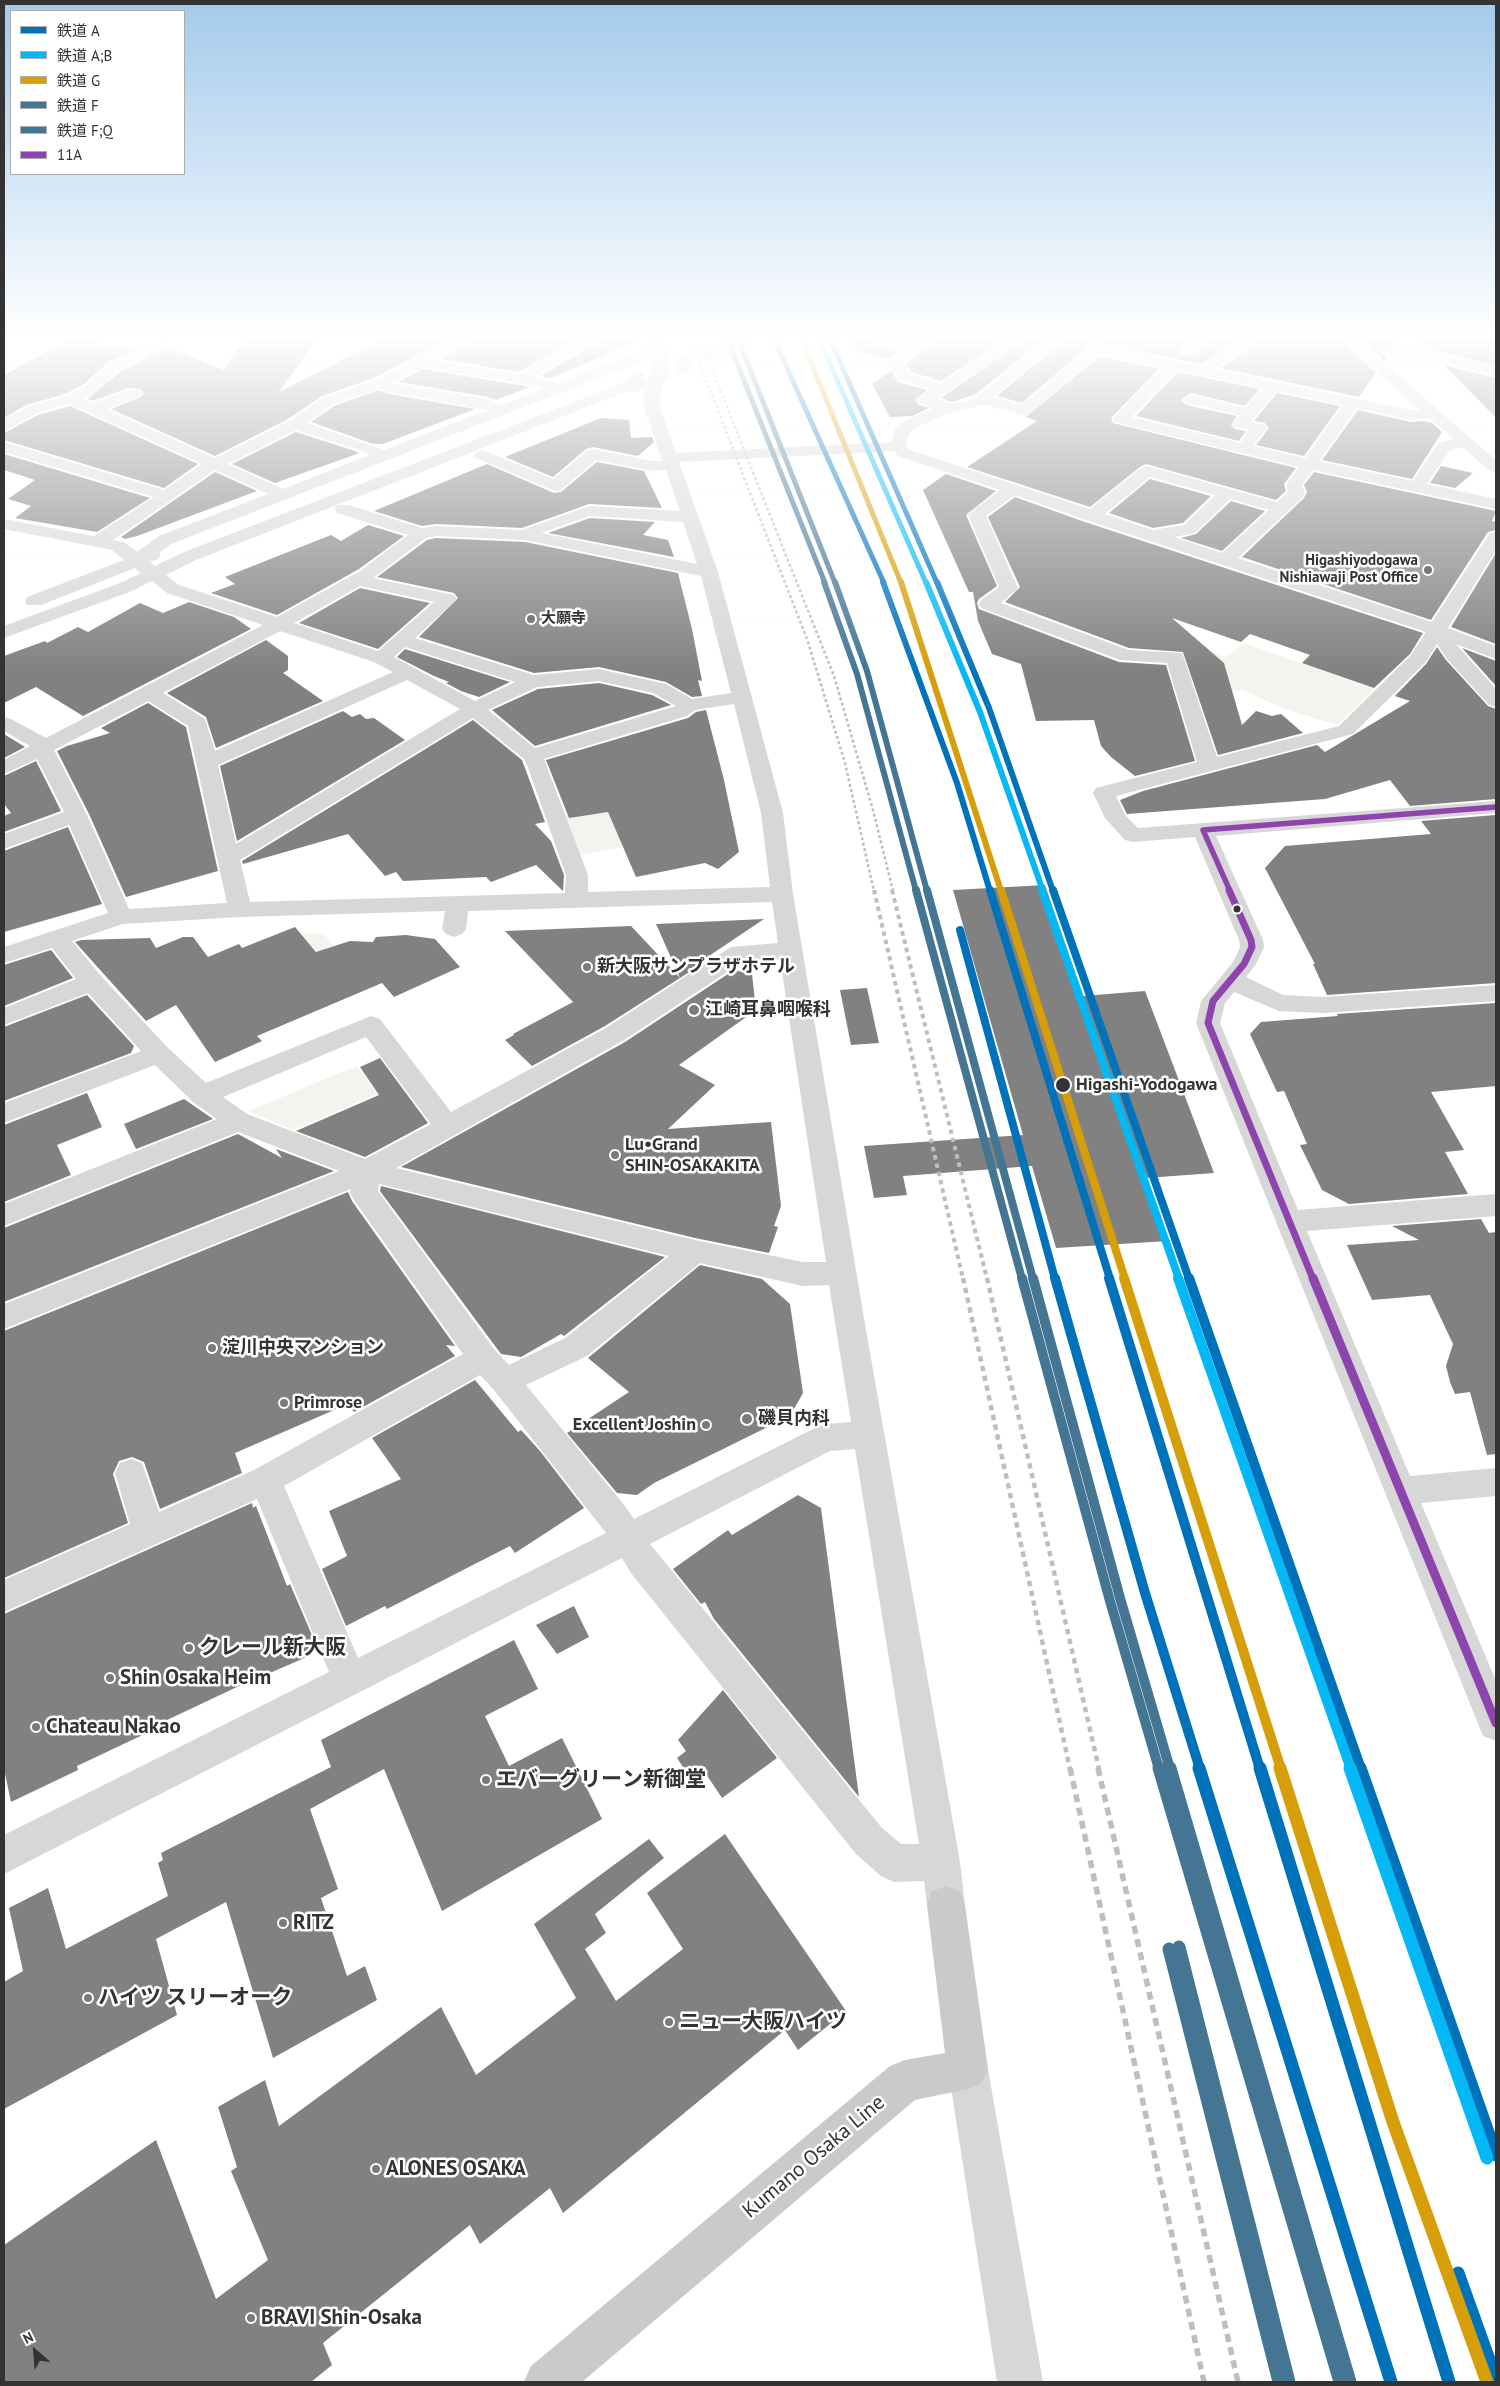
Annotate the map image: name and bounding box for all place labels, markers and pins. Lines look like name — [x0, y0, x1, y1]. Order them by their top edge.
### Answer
place label: Higashiyodogawa Nishiawaji Post Office — [1280, 552, 1418, 587]
marker: Higashiyodogawa Nishiawaji Post Office — [1422, 564, 1434, 576]
place label: 大願寺 — [541, 610, 586, 628]
marker: 大願寺 — [525, 613, 537, 625]
unlabelled marker — [1232, 904, 1242, 914]
place label: 新大阪サンプラザホテル — [597, 956, 795, 978]
marker: 新大阪サンプラザホテル — [581, 961, 593, 973]
place label: 江崎耳鼻咽喉科 — [705, 999, 831, 1021]
marker: 江崎耳鼻咽喉科 — [687, 1003, 701, 1017]
place label: Higashi-Yodogawa — [1076, 1074, 1217, 1096]
marker: Higashi-Yodogawa — [1054, 1076, 1072, 1094]
place label: Lu•Grand SHIN-OSAKAKITA — [625, 1134, 760, 1176]
marker: Lu•Grand SHIN-OSAKAKITA — [609, 1149, 621, 1161]
place label: 淀川中央マンション — [222, 1337, 384, 1359]
marker: 淀川中央マンション — [206, 1342, 218, 1354]
place label: Primrose — [294, 1392, 362, 1414]
marker: Primrose — [278, 1397, 290, 1409]
place label: 磯貝内科 — [758, 1408, 830, 1430]
marker: 磯貝内科 — [740, 1412, 754, 1426]
place label: Excellent Joshin — [573, 1414, 696, 1436]
marker: Excellent Joshin — [700, 1419, 712, 1431]
place label: クレール新大阪 — [199, 1635, 346, 1661]
marker: クレール新大阪 — [183, 1642, 195, 1654]
place label: Shin Osaka Heim — [120, 1665, 271, 1691]
marker: Shin Osaka Heim — [104, 1672, 116, 1684]
place label: Chateau Nakao — [46, 1714, 181, 1740]
marker: Chateau Nakao — [30, 1721, 42, 1733]
place label: エバーグリーン新御堂 — [496, 1767, 706, 1793]
marker: エバーグリーン新御堂 — [480, 1774, 492, 1786]
place label: RITZ — [293, 1910, 334, 1936]
marker: RITZ — [277, 1917, 289, 1929]
place label: ハイツ スリーオーク — [98, 1985, 292, 2011]
marker: ハイツ スリーオーク — [82, 1992, 94, 2004]
place label: ニュー大阪ハイツ — [679, 2009, 847, 2035]
marker: ニュー大阪ハイツ — [663, 2016, 675, 2028]
place label: ALONES OSAKA — [386, 2156, 526, 2182]
marker: ALONES OSAKA — [370, 2163, 382, 2175]
place label: BRAVI Shin-Osaka — [261, 2305, 422, 2331]
marker: BRAVI Shin-Osaka — [245, 2312, 257, 2324]

